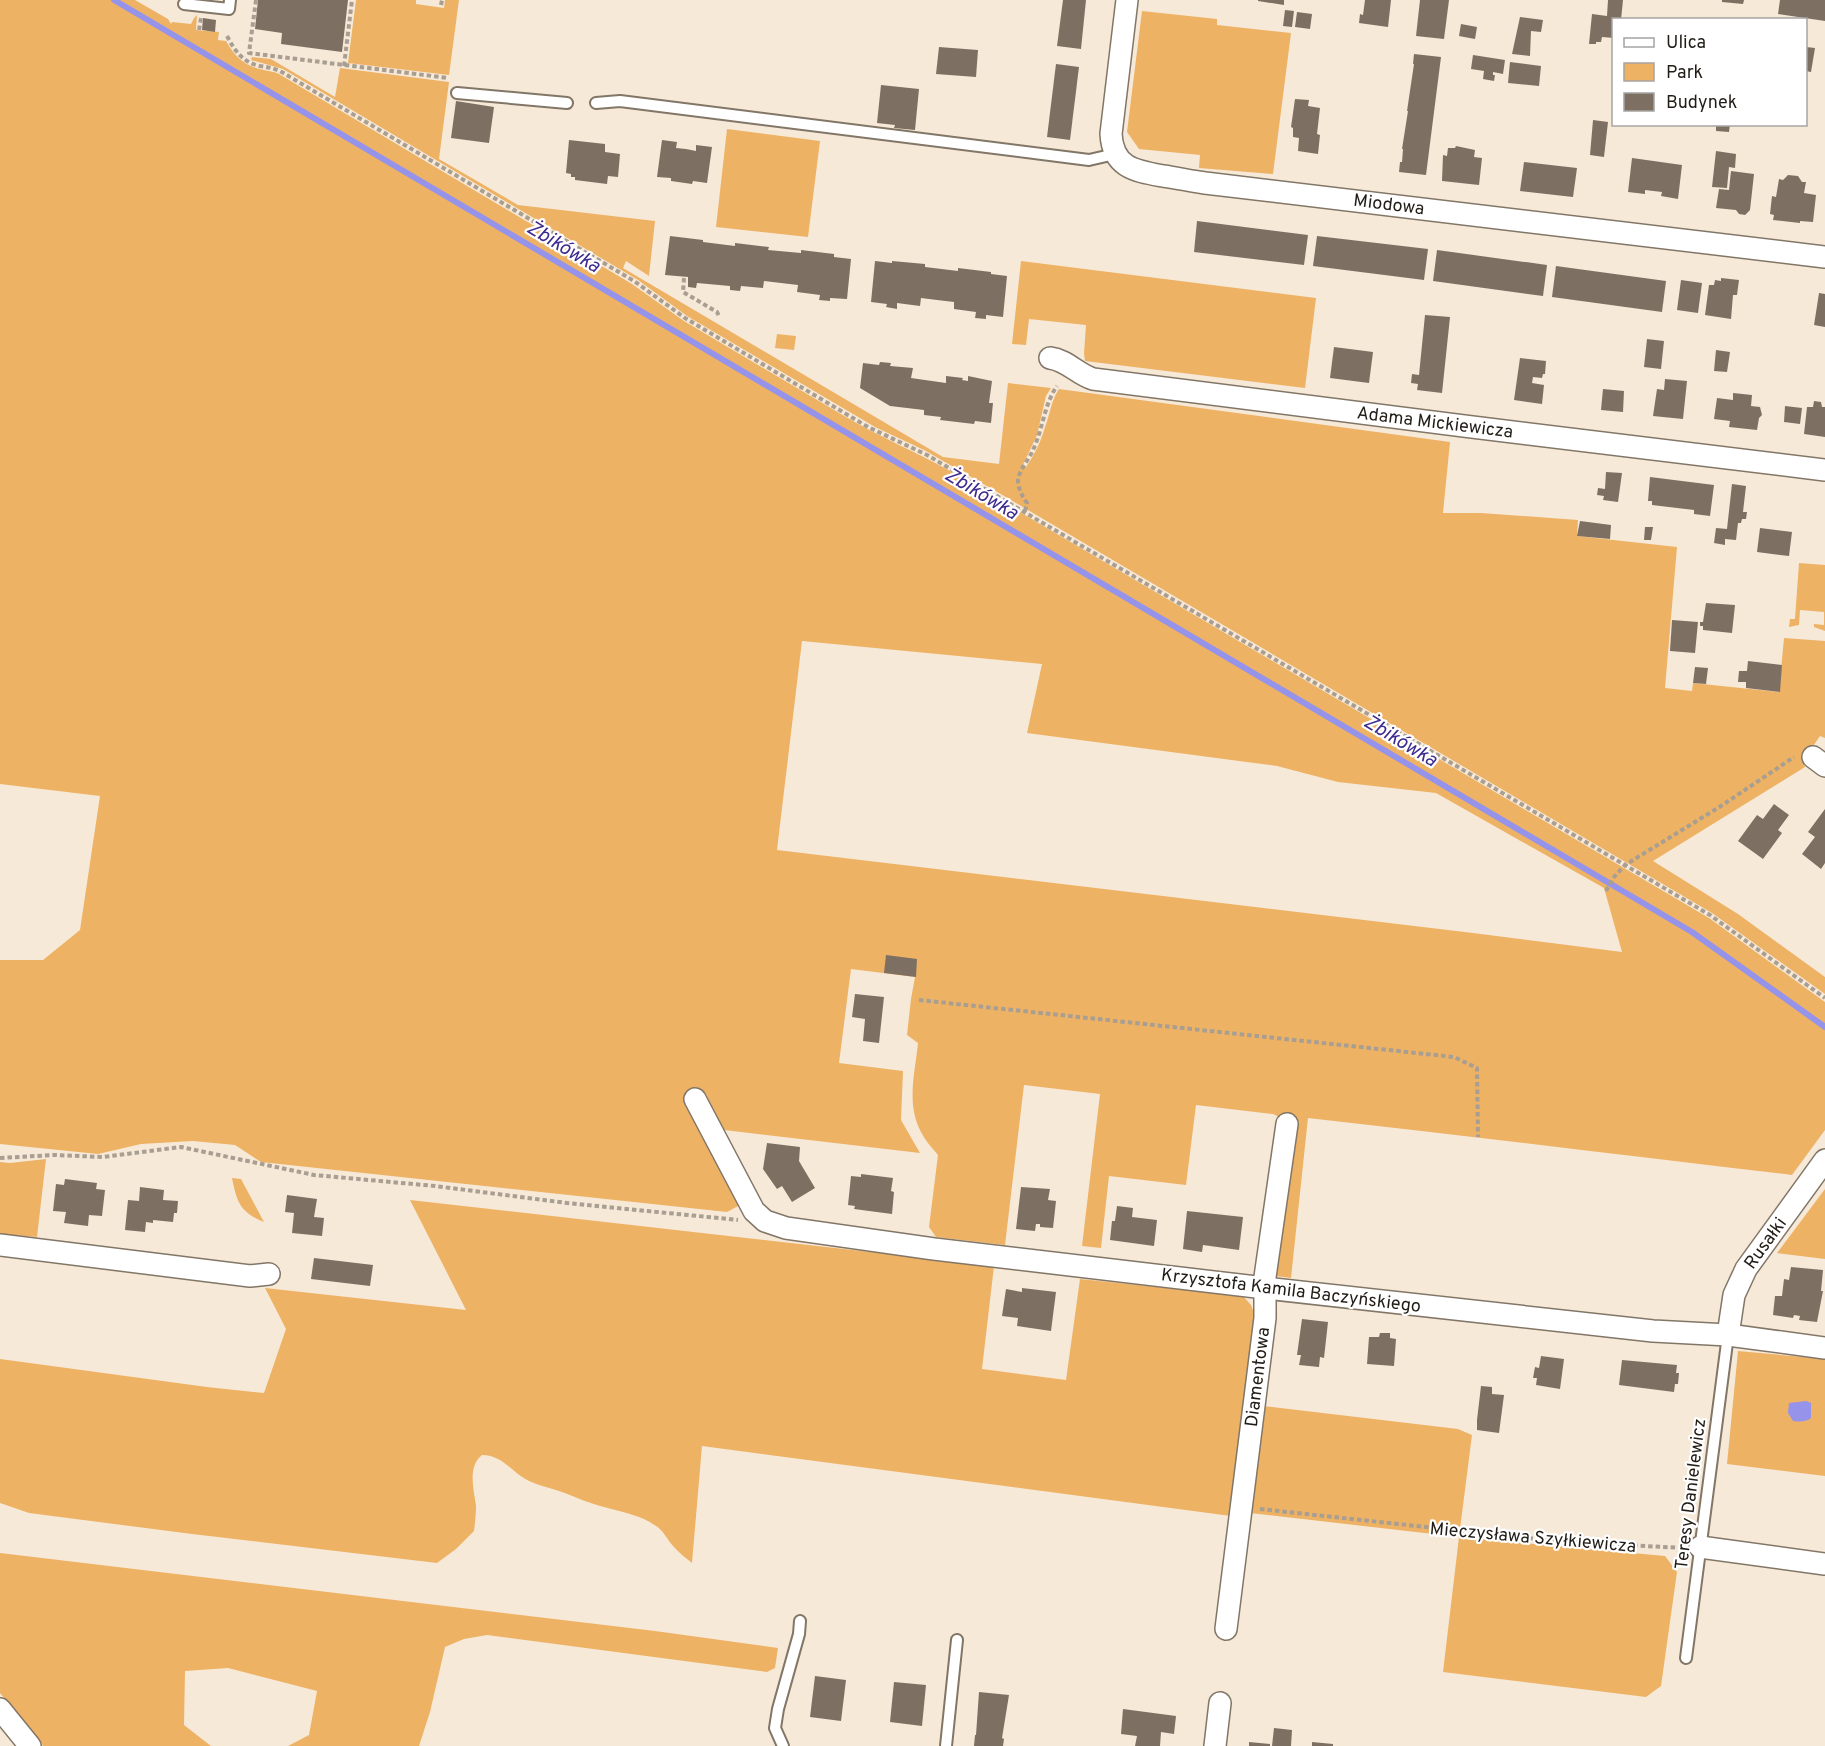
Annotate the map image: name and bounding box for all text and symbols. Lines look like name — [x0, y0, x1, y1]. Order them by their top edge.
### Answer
legend — [1612, 18, 1807, 126]
text: Ulica — [1666, 32, 1706, 55]
text: Park — [1666, 62, 1703, 85]
text: Budynek — [1666, 92, 1737, 115]
street label: Miodowa — [1352, 190, 1426, 221]
water label: Żbikówka — [521, 215, 606, 280]
street label: Adama Mickiewicza — [1355, 402, 1514, 444]
water label: Żbikówka — [939, 462, 1024, 527]
water label: Żbikówka — [1358, 709, 1443, 774]
street label: Rusałki — [1740, 1213, 1793, 1274]
street label: Krzysztofa Kamila Baczyńskiego — [1160, 1264, 1422, 1319]
street label: Diamentowa — [1241, 1326, 1276, 1428]
street label: Teresy Danielewicz — [1671, 1417, 1712, 1571]
street label: Mieczysława Szyłkiewicza — [1429, 1518, 1637, 1559]

